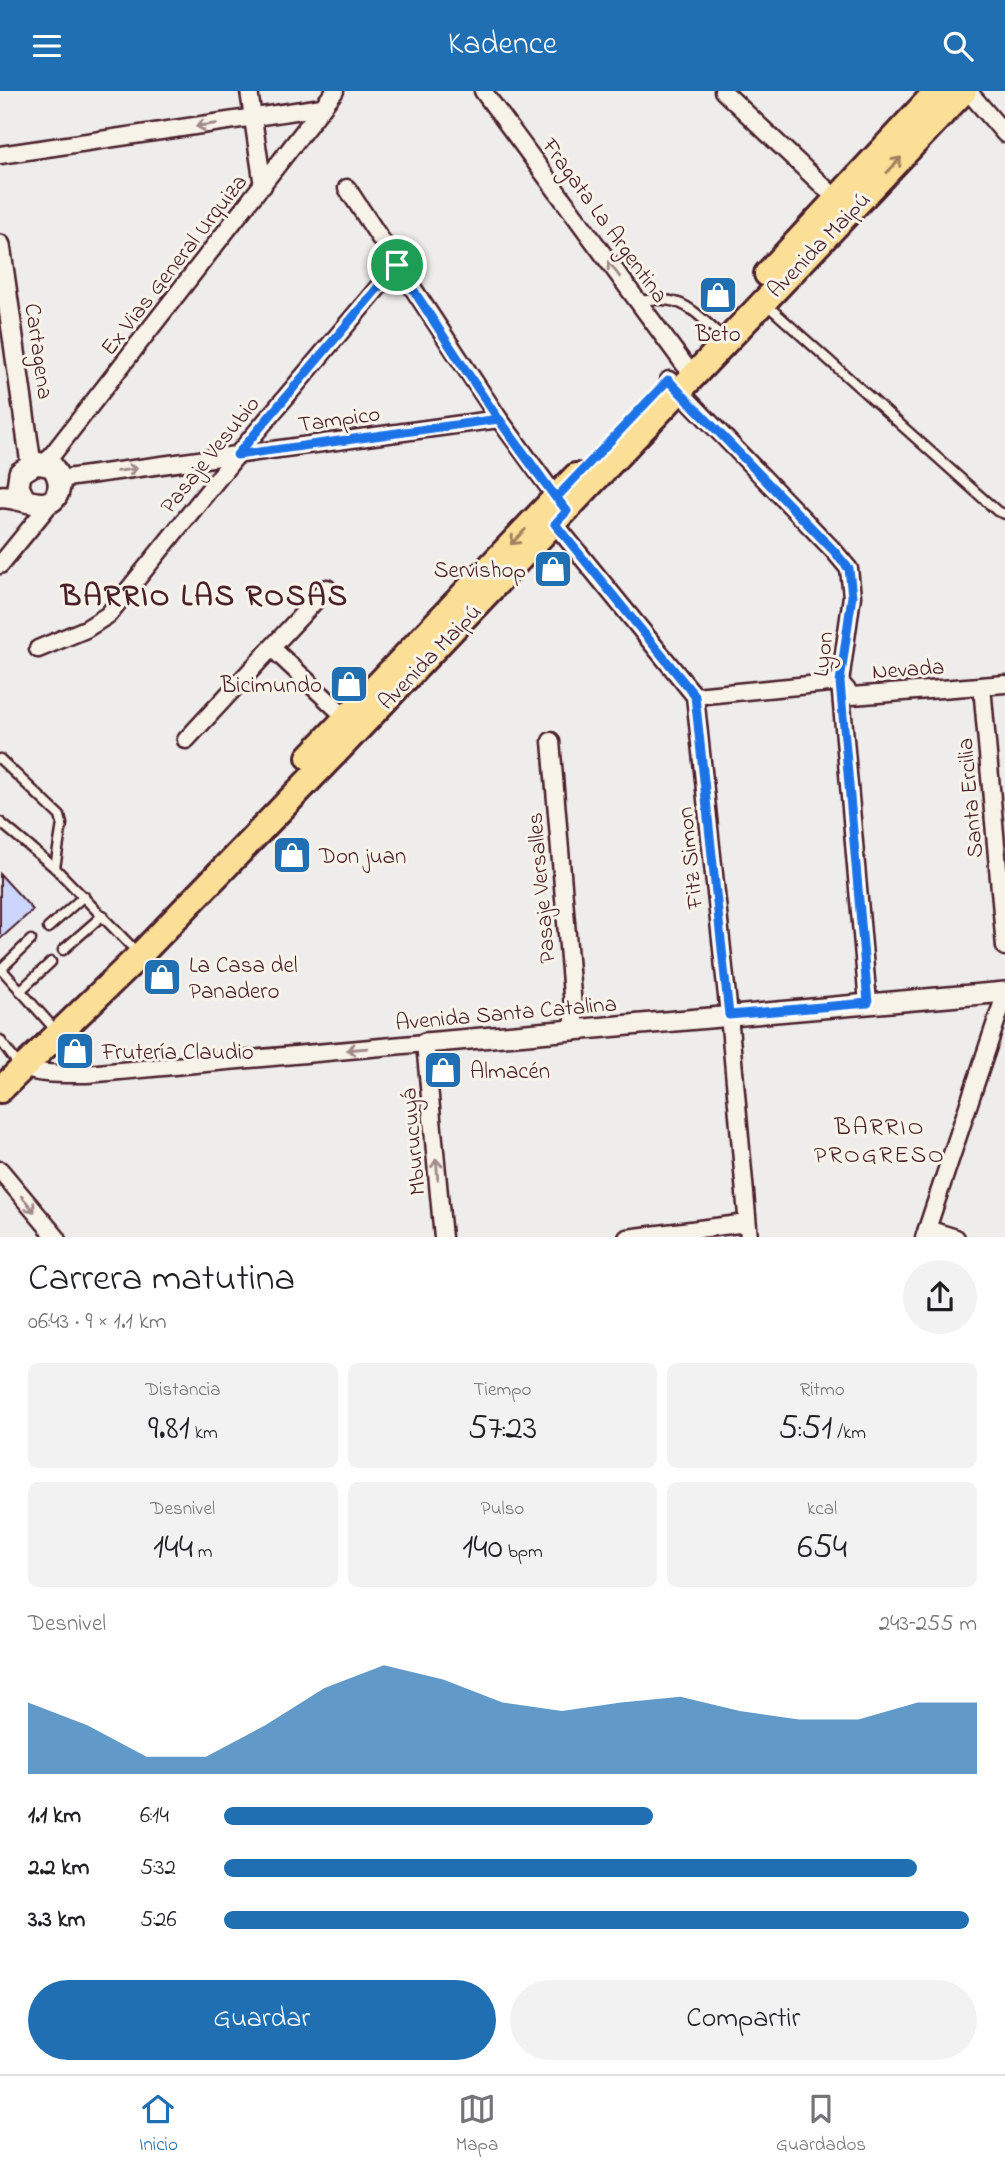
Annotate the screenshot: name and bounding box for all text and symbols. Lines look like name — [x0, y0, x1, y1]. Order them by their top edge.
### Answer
text: Kadence — [448, 22, 557, 69]
icon: menu — [28, 27, 66, 65]
icon: search — [939, 27, 977, 65]
one-way arrow — [195, 119, 218, 132]
street label: Fragata La Argentina — [531, 131, 675, 311]
one-way arrow — [885, 157, 902, 174]
street label: Ex Vias General Urquiza — [94, 168, 256, 363]
street label: Avenida Maipú — [760, 185, 879, 306]
pin — [367, 235, 427, 295]
icon: arrive — [378, 246, 416, 284]
one-way arrow — [607, 260, 622, 279]
shop icon: Beto — [697, 274, 739, 316]
street label: Cartagena — [13, 301, 61, 402]
place label: Beto — [694, 319, 741, 352]
street label: Pasaje Vesubio — [153, 389, 269, 522]
street label: Tampico — [296, 398, 382, 443]
one-way arrow — [115, 463, 138, 476]
one-way arrow — [510, 528, 527, 545]
shop icon: Servishop — [532, 548, 574, 590]
place label: Servishop — [434, 555, 526, 588]
district label: BARRIO LAS ROSAS — [59, 576, 349, 620]
street label: Avenida Maipú — [371, 597, 490, 718]
street label: Lyon — [806, 630, 845, 679]
street label: Nevada — [871, 652, 945, 689]
shop icon: Bicimundo — [328, 663, 370, 705]
place label: Bicimundo — [220, 670, 322, 703]
street label: Santa Ercilia — [950, 736, 993, 859]
street label: Fitz Simon — [670, 805, 713, 911]
street label: Pasaje Versalles — [519, 811, 566, 965]
shop icon: Don juan — [271, 834, 313, 876]
place label: Don juan — [318, 841, 406, 874]
place label: La Casa del Panadero — [189, 950, 298, 1009]
shop icon: La Casa del Panadero — [141, 956, 183, 998]
street label: Avenida Santa Catalina — [394, 988, 618, 1041]
shop icon: Frutería Claudio — [54, 1030, 96, 1072]
place label: Frutería Claudio — [101, 1037, 254, 1070]
one-way arrow — [347, 1043, 369, 1056]
shop icon: Almacén — [422, 1049, 464, 1091]
place label: Almacén — [470, 1056, 550, 1089]
street label: Mburucuyá — [393, 1086, 438, 1197]
district label: BARRIO PROGRESO — [814, 1111, 946, 1174]
one-way arrow — [431, 1158, 444, 1181]
one-way arrow — [20, 1195, 36, 1213]
text: Carrera matutina — [28, 1252, 295, 1308]
button: share — [903, 1260, 977, 1334]
text: 06:43 · 9 × 1.1 km — [28, 1306, 167, 1339]
text: Distancia — [145, 1377, 220, 1404]
text: Tiempo — [474, 1377, 531, 1404]
text: Ritmo — [800, 1377, 845, 1404]
text: 9.81 — [148, 1404, 190, 1455]
text: 57:23 — [468, 1404, 537, 1455]
text: 5:51 — [778, 1404, 832, 1455]
text: km — [190, 1420, 218, 1447]
text: /km — [832, 1420, 866, 1447]
text: Desnivel — [151, 1496, 215, 1523]
text: Pulso — [481, 1496, 524, 1523]
text: kcal — [807, 1496, 837, 1523]
text: 144 — [153, 1523, 193, 1574]
text: 140 — [462, 1523, 503, 1574]
text: 654 — [797, 1523, 847, 1574]
text: m — [193, 1539, 213, 1566]
text: bpm — [503, 1539, 543, 1566]
text: Desnivel — [28, 1608, 106, 1641]
text: 243–255 m — [879, 1608, 977, 1641]
text: 1.1 km — [28, 1800, 81, 1833]
text: 6:14 — [140, 1800, 169, 1833]
text: 2.2 km — [28, 1852, 89, 1885]
text: 5:32 — [140, 1852, 176, 1885]
text: 3.3 km — [28, 1904, 85, 1937]
text: 5:26 — [140, 1904, 177, 1937]
button: Guardar — [28, 1980, 496, 2060]
button: Compartir — [510, 1980, 977, 2060]
tab: Inicio — [139, 2090, 178, 2159]
tab: Mapa — [456, 2090, 498, 2159]
tab: Guardados — [776, 2090, 866, 2159]

